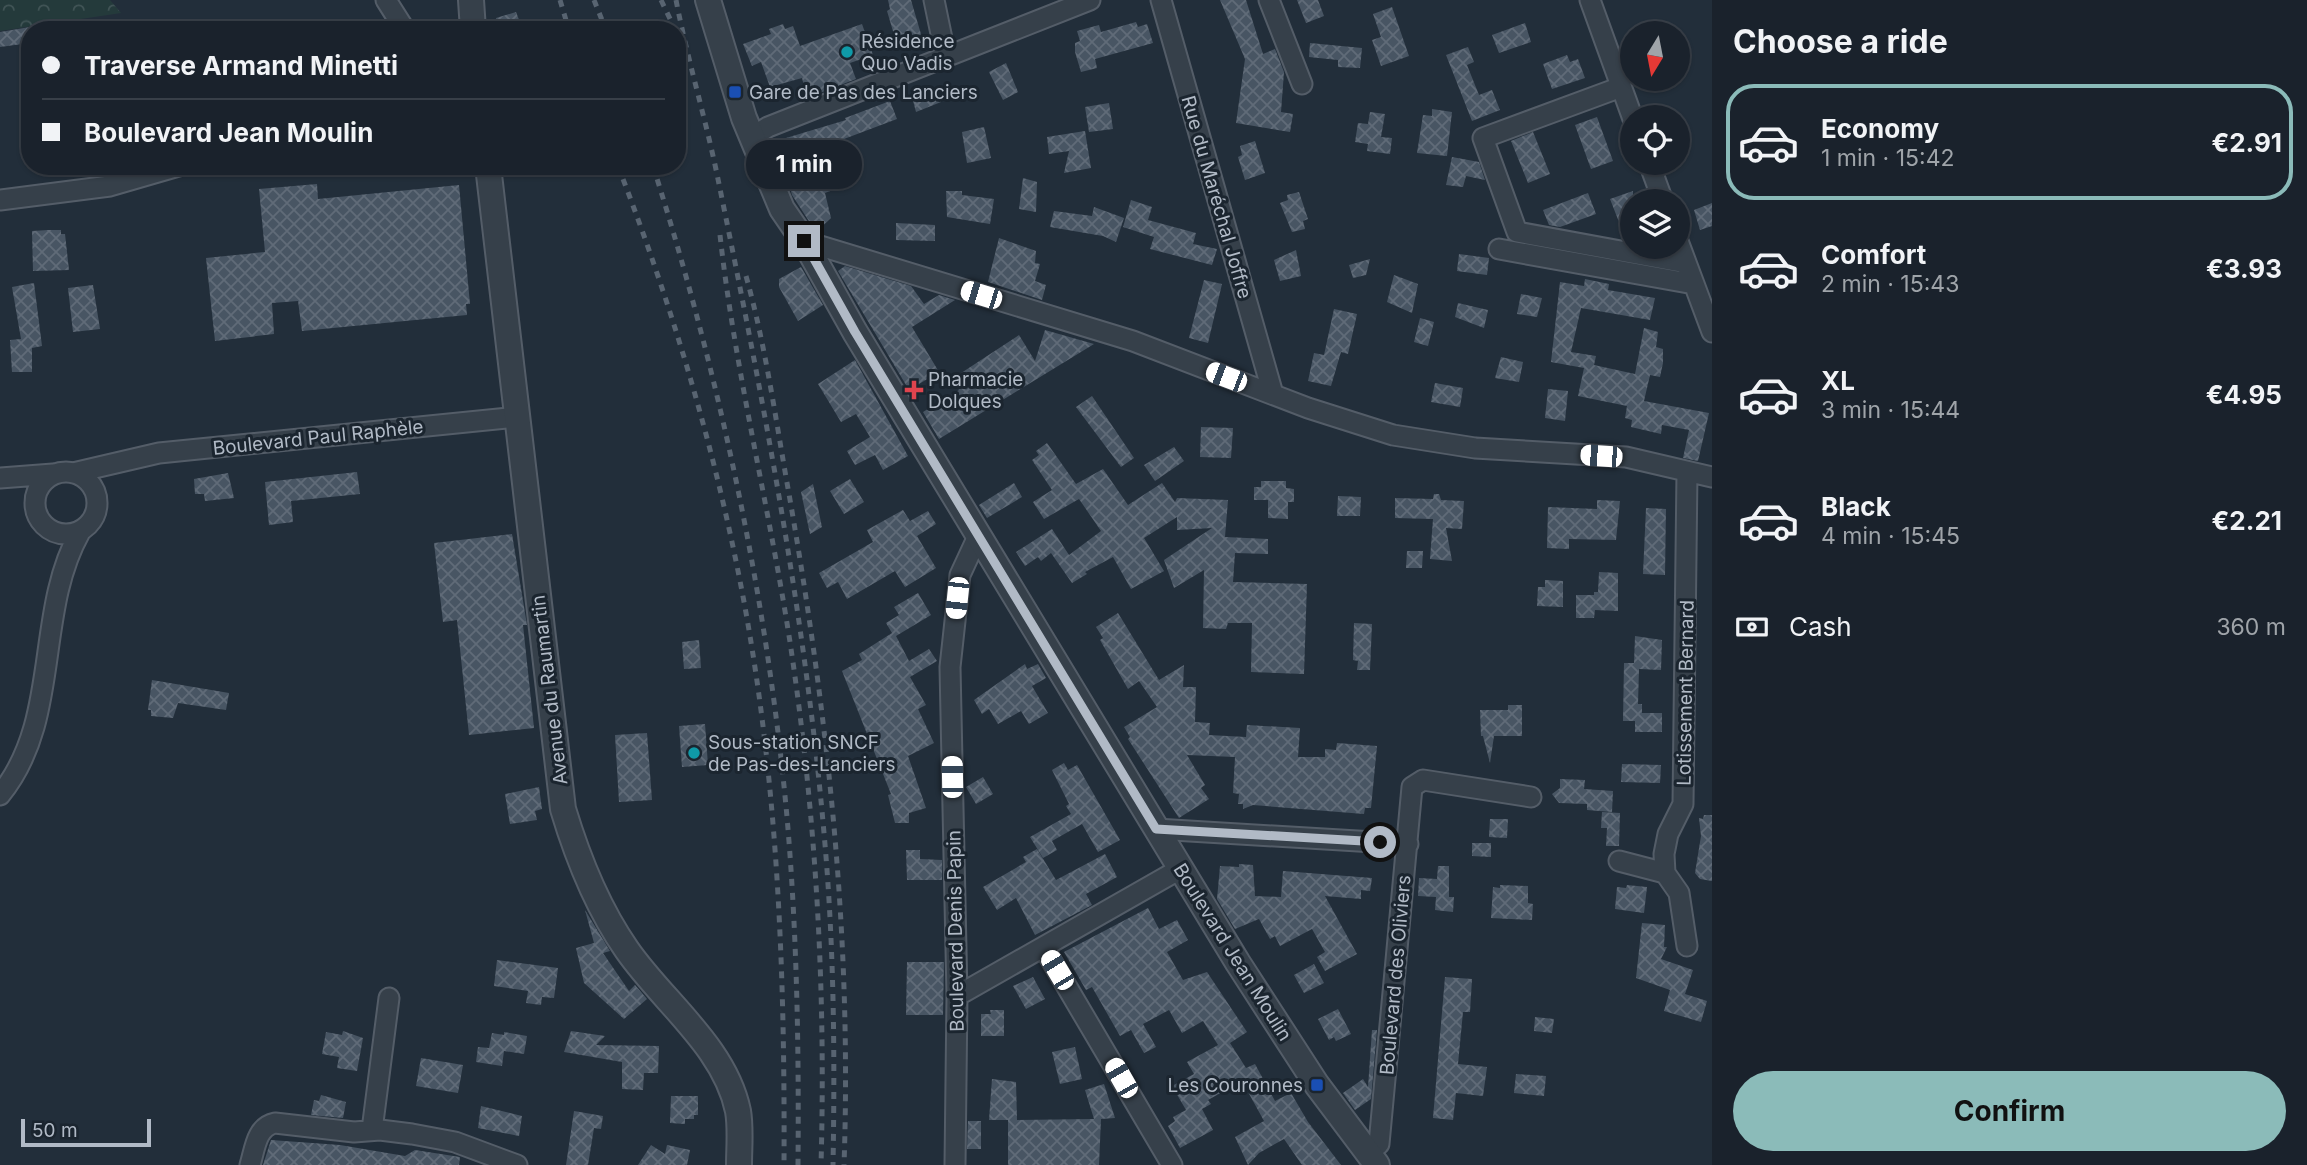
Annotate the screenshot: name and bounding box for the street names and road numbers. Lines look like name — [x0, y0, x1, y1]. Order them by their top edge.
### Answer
street label: Rue du Maréchal Joffre — [1177, 93, 1257, 301]
street label: Boulevard Paul Raphèle — [212, 415, 425, 460]
street label: Avenue du Raumartin — [526, 594, 573, 786]
street label: Lotissement Bernard — [1672, 600, 1699, 786]
street label: Boulevard Denis Papin — [942, 830, 969, 1032]
street label: Boulevard Jean Moulin — [1169, 859, 1297, 1045]
street label: Boulevard des Oliviers — [1375, 874, 1416, 1076]

